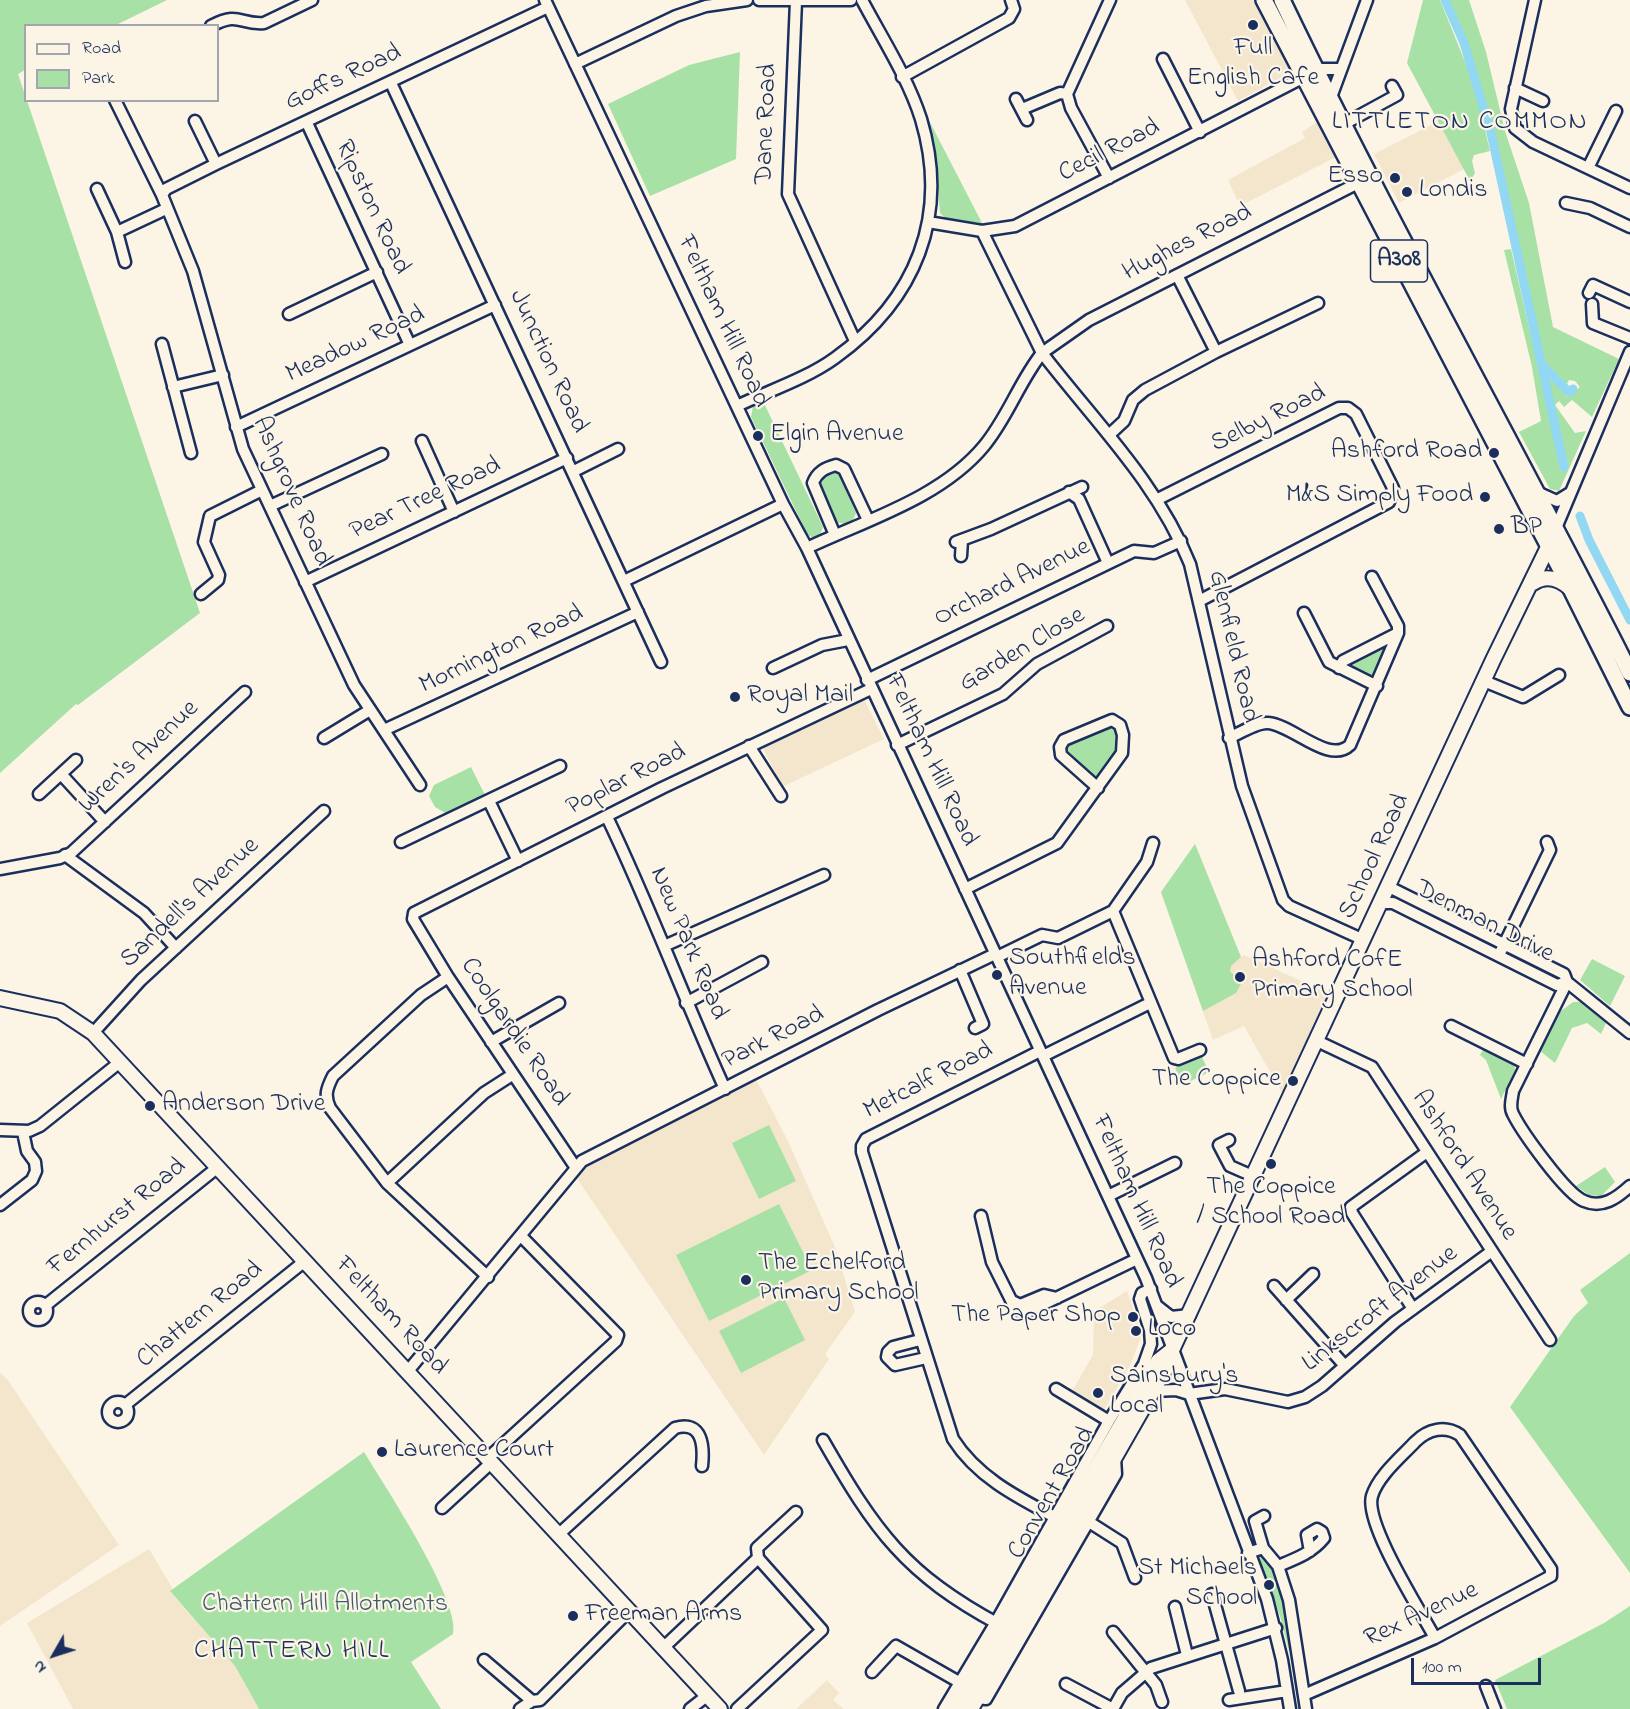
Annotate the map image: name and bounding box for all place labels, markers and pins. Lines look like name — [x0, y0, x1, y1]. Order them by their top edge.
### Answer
marker: Full English Cafe — [1246, 18, 1260, 32]
place label: Full English Cafe — [1187, 34, 1319, 96]
place label: Esso — [1327, 162, 1383, 194]
marker: Esso — [1388, 171, 1402, 185]
place label: Londis — [1419, 176, 1487, 208]
marker: Londis — [1400, 185, 1414, 199]
place label: Elgin Avenue — [770, 420, 904, 452]
marker: Elgin Avenue — [751, 429, 765, 443]
place label: Ashford Road — [1331, 437, 1482, 469]
marker: Ashford Road — [1487, 446, 1501, 460]
place label: M&S Simply Food — [1286, 481, 1473, 513]
marker: M&S Simply Food — [1478, 490, 1492, 504]
place label: BP — [1511, 513, 1542, 545]
marker: BP — [1492, 522, 1506, 536]
place label: Royal Mail — [747, 681, 853, 713]
marker: Royal Mail — [728, 690, 742, 704]
place label: Southfields Avenue — [1009, 944, 1136, 1006]
place label: Ashford CofE Primary School — [1252, 946, 1413, 1008]
marker: Southfields Avenue — [990, 968, 1004, 982]
marker: Ashford CofE Primary School — [1233, 970, 1247, 984]
place label: The Coppice — [1152, 1065, 1281, 1097]
marker: The Coppice — [1286, 1074, 1300, 1088]
place label: Anderson Drive — [162, 1090, 326, 1122]
marker: Anderson Drive — [143, 1099, 157, 1113]
marker: The Coppice / School Road — [1264, 1157, 1278, 1171]
place label: The Coppice / School Road — [1197, 1173, 1345, 1234]
place label: The Echelford Primary School — [758, 1249, 919, 1310]
marker: The Echelford Primary School — [739, 1273, 753, 1287]
place label: The Paper Shop — [951, 1301, 1121, 1333]
marker: The Paper Shop — [1126, 1310, 1140, 1324]
place label: Loco — [1148, 1315, 1196, 1347]
marker: Loco — [1129, 1324, 1143, 1338]
place label: Sainsbury's Local — [1110, 1362, 1238, 1424]
marker: Sainsbury's Local — [1091, 1386, 1105, 1400]
place label: Laurence Court — [394, 1436, 554, 1468]
marker: Laurence Court — [375, 1445, 389, 1459]
place label: St Michaels School — [1137, 1554, 1257, 1616]
marker: St Michaels School — [1262, 1578, 1276, 1592]
place label: Freeman Arms — [585, 1600, 742, 1632]
marker: Freeman Arms — [566, 1609, 580, 1623]

